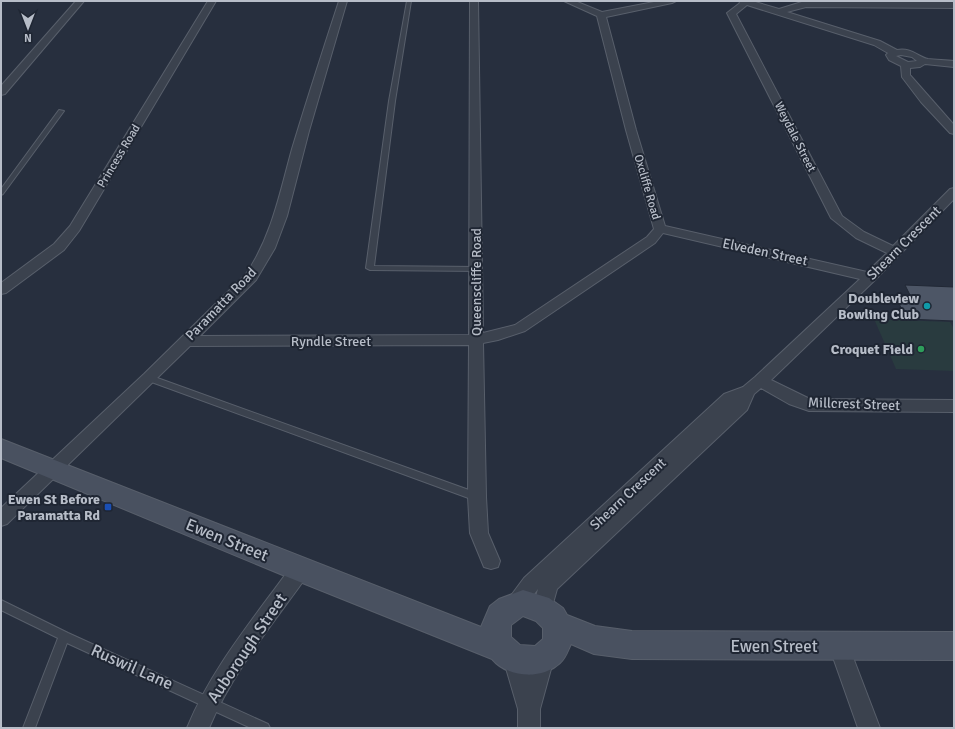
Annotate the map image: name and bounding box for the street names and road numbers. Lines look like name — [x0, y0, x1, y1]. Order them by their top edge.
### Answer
street label: Weydale Street — [771, 99, 819, 175]
street label: Princess Road — [94, 122, 144, 190]
street label: Oxcliffe Road — [631, 153, 663, 221]
street label: Shearn Crescent — [863, 202, 945, 284]
street label: Queenscliffe Road — [468, 228, 485, 336]
street label: Elveden Street — [721, 235, 809, 269]
street label: Paramatta Road — [182, 264, 260, 344]
street label: Ryndle Street — [291, 333, 371, 350]
street label: Millcrest Street — [808, 394, 900, 414]
street label: Shearn Crescent — [586, 454, 670, 534]
street label: Ewen Street — [183, 514, 271, 566]
street label: Auborough Street — [203, 589, 291, 707]
street label: Ewen Street — [730, 636, 818, 657]
street label: Ruswil Lane — [88, 640, 176, 694]

